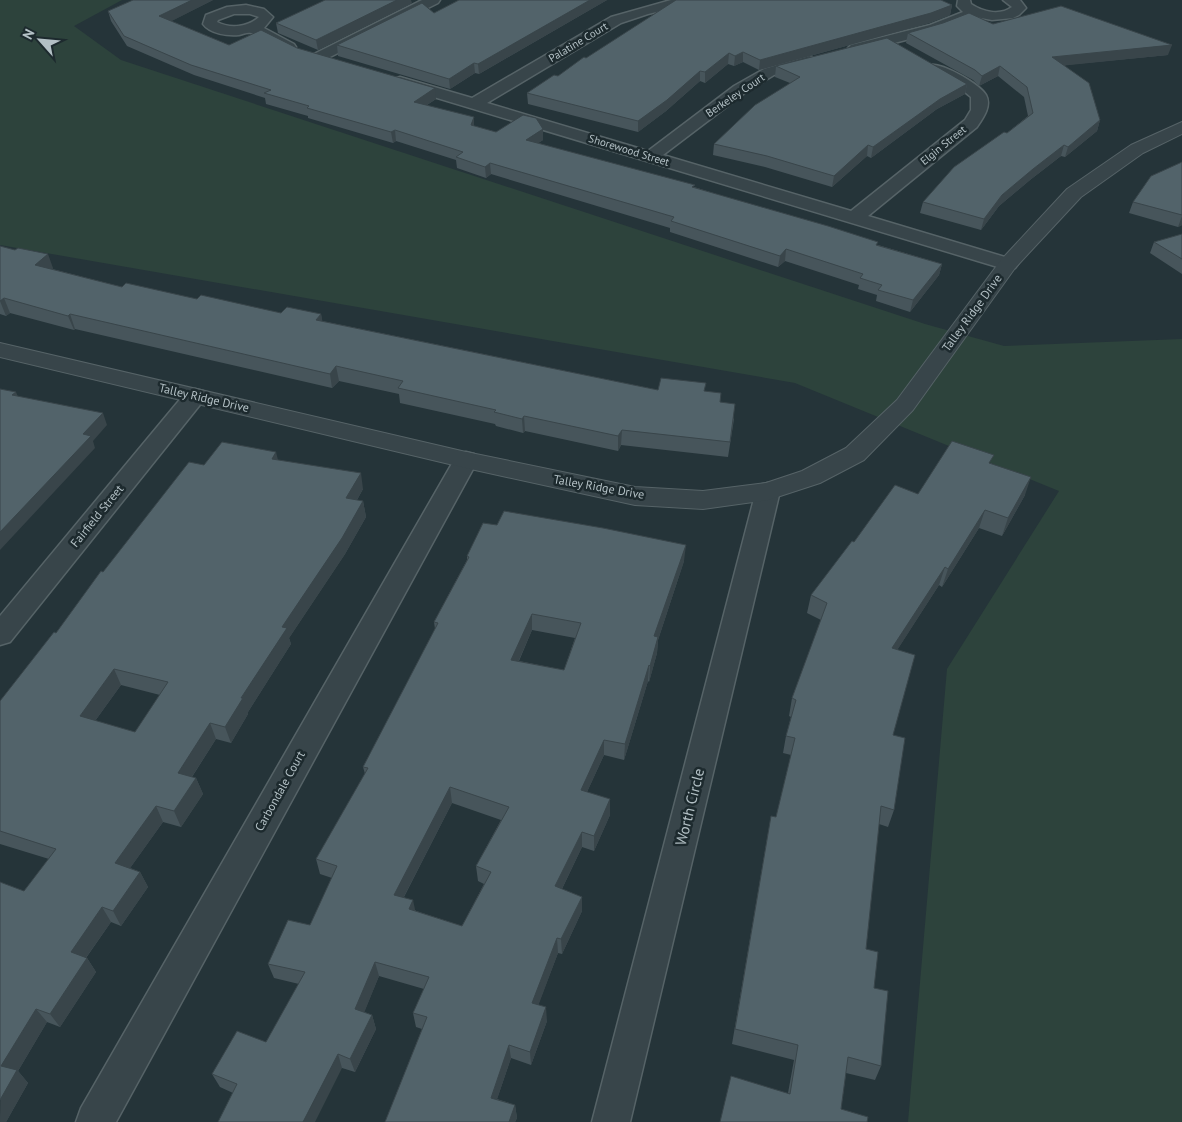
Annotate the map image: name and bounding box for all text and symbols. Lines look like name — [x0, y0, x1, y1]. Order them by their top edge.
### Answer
north arrow — [15, 15, 65, 65]
street label: Palatine Court — [546, 19, 610, 65]
text: N — [18, 26, 39, 42]
street label: Berkeley Court — [703, 70, 767, 120]
street label: Elgin Street — [917, 122, 969, 168]
street label: Shorewood Street — [587, 131, 671, 169]
street label: Talley Ridge Drive — [938, 271, 1005, 354]
street label: Talley Ridge Drive — [158, 380, 251, 415]
street label: Talley Ridge Drive — [552, 471, 646, 502]
street label: Fairfield Street — [67, 481, 126, 550]
street label: Carbondale Court — [251, 748, 308, 833]
street label: Worth Circle — [671, 766, 708, 848]

